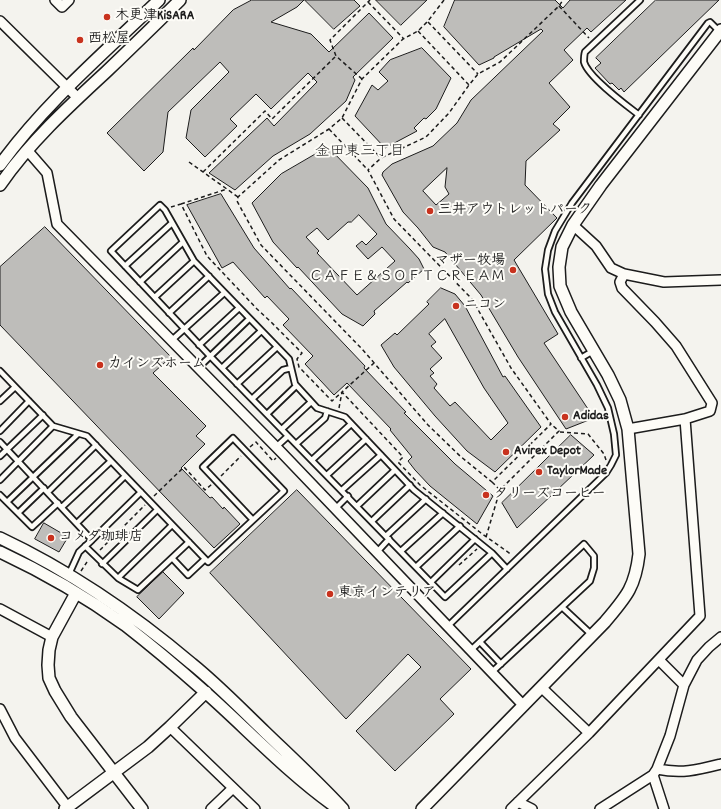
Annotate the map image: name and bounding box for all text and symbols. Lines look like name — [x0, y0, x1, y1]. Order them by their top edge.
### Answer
place label: 木更津KiSARA — [115, 9, 194, 25]
marker: 木更津KiSARA — [102, 12, 112, 22]
place label: 西松屋 — [88, 32, 130, 48]
marker: 西松屋 — [75, 35, 85, 45]
district label: 金田東三丁目 — [315, 144, 405, 162]
place label: 三井アウトレットパーク — [438, 203, 592, 219]
marker: 三井アウトレットパーク — [425, 206, 435, 216]
place label: マザー牧場 ＣＡＦＥ＆ＳＯＦＴＣＲＥＡＭ — [309, 254, 505, 286]
marker: マザー牧場 ＣＡＦＥ＆ＳＯＦＴＣＲＥＡＭ — [508, 265, 518, 275]
place label: ニコン — [464, 298, 506, 314]
marker: ニコン — [451, 301, 461, 311]
place label: カインズホーム — [108, 357, 206, 373]
marker: カインズホーム — [95, 360, 105, 370]
place label: Adidas — [573, 409, 609, 425]
marker: Adidas — [560, 412, 570, 422]
place label: Avirex Depot — [514, 444, 581, 460]
marker: Avirex Depot — [501, 447, 511, 457]
place label: TaylorMade — [547, 464, 607, 480]
marker: TaylorMade — [534, 467, 544, 477]
place label: タリーズコーヒー — [494, 487, 606, 503]
marker: タリーズコーヒー — [481, 490, 491, 500]
place label: コメダ珈琲店 — [59, 530, 143, 546]
marker: コメダ珈琲店 — [46, 533, 56, 543]
place label: 東京インテリア — [338, 586, 436, 602]
marker: 東京インテリア — [325, 589, 335, 599]

